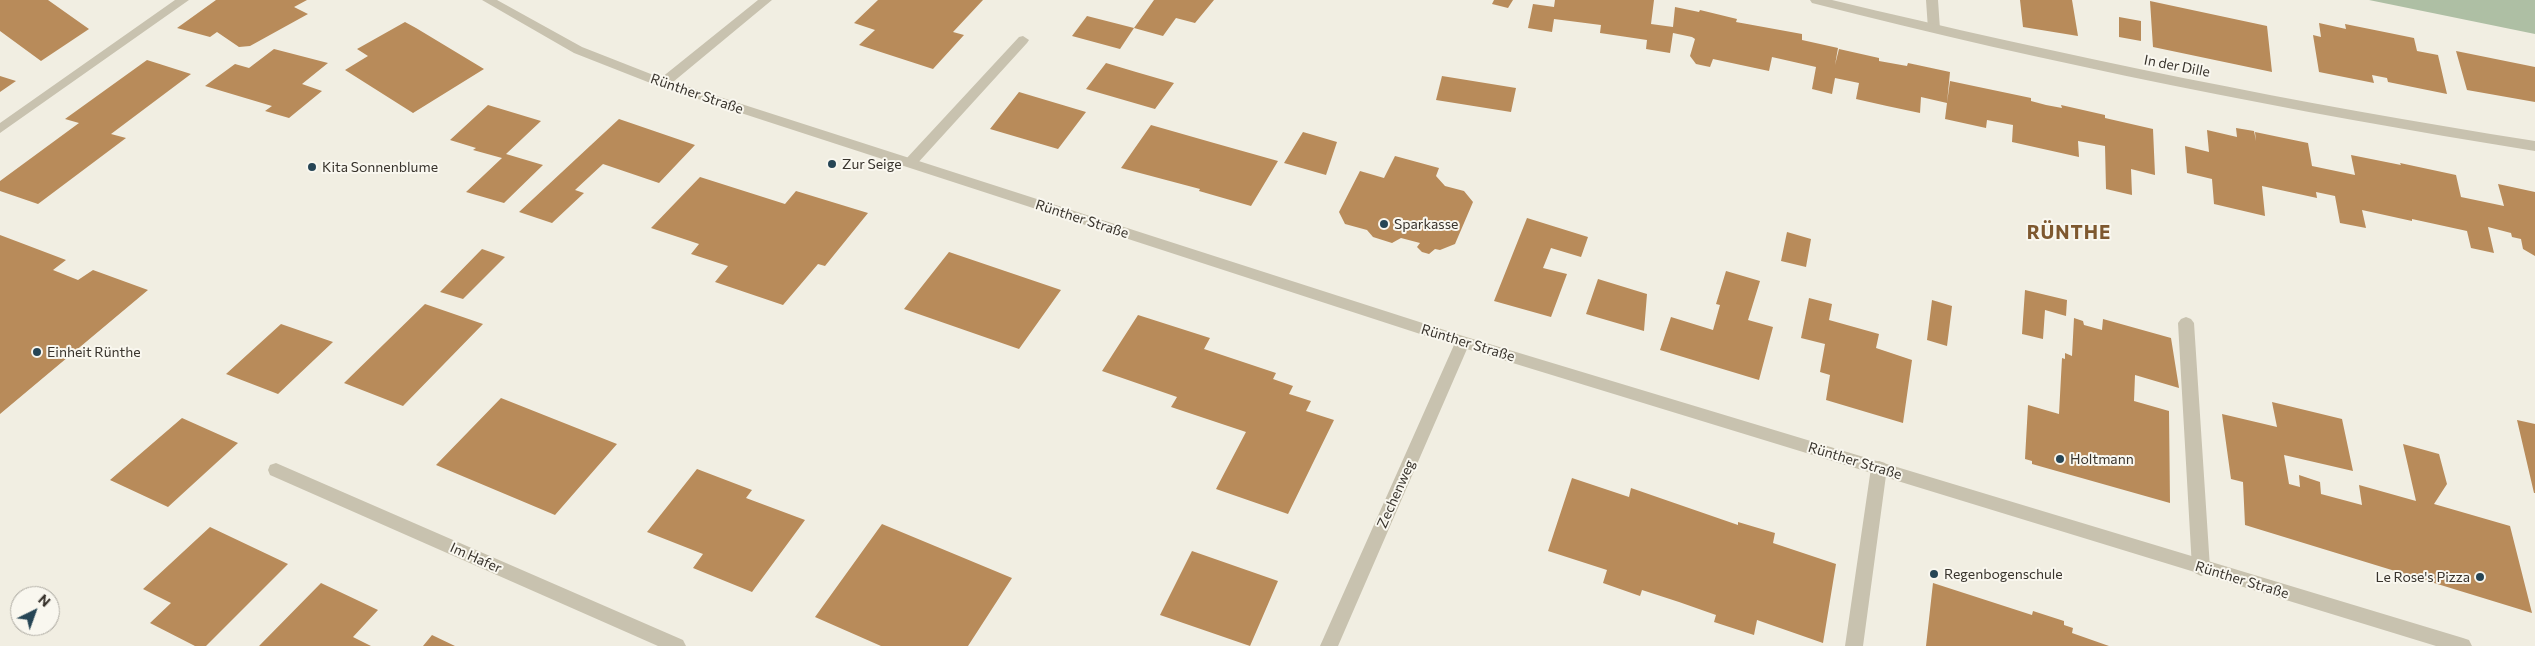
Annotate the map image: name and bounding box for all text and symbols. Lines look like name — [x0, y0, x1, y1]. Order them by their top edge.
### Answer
street label: In der Dille — [2143, 51, 2211, 81]
street label: Rünther Straße — [648, 70, 746, 118]
place label: Zur Seige — [842, 156, 902, 172]
marker: Zur Seige — [826, 158, 838, 170]
place label: Kita Sonnenblume — [322, 159, 438, 175]
marker: Kita Sonnenblume — [306, 161, 318, 173]
street label: Rünther Straße — [1033, 196, 1131, 242]
place label: Sparkasse — [1394, 216, 1458, 232]
marker: Sparkasse — [1378, 218, 1390, 230]
district label: RÜNTHE — [2026, 222, 2112, 244]
street label: Rünther Straße — [1419, 321, 1517, 365]
place label: Einheit Rünthe — [47, 344, 141, 360]
marker: Einheit Rünthe — [31, 346, 43, 358]
street label: Rünther Straße — [1806, 439, 1904, 483]
place label: Holtmann — [2070, 451, 2134, 467]
marker: Holtmann — [2054, 453, 2066, 465]
street label: Zechenweg — [1373, 457, 1419, 531]
street label: Im Hafer — [448, 539, 504, 577]
street label: Rünther Straße — [2193, 558, 2291, 602]
place label: Regenbogenschule — [1944, 566, 2063, 582]
marker: Regenbogenschule — [1928, 568, 1940, 580]
place label: Le Rose's Pizza — [2376, 569, 2470, 585]
marker: Le Rose's Pizza — [2474, 571, 2486, 583]
north arrow — [10, 586, 60, 636]
text: N — [35, 590, 54, 610]

